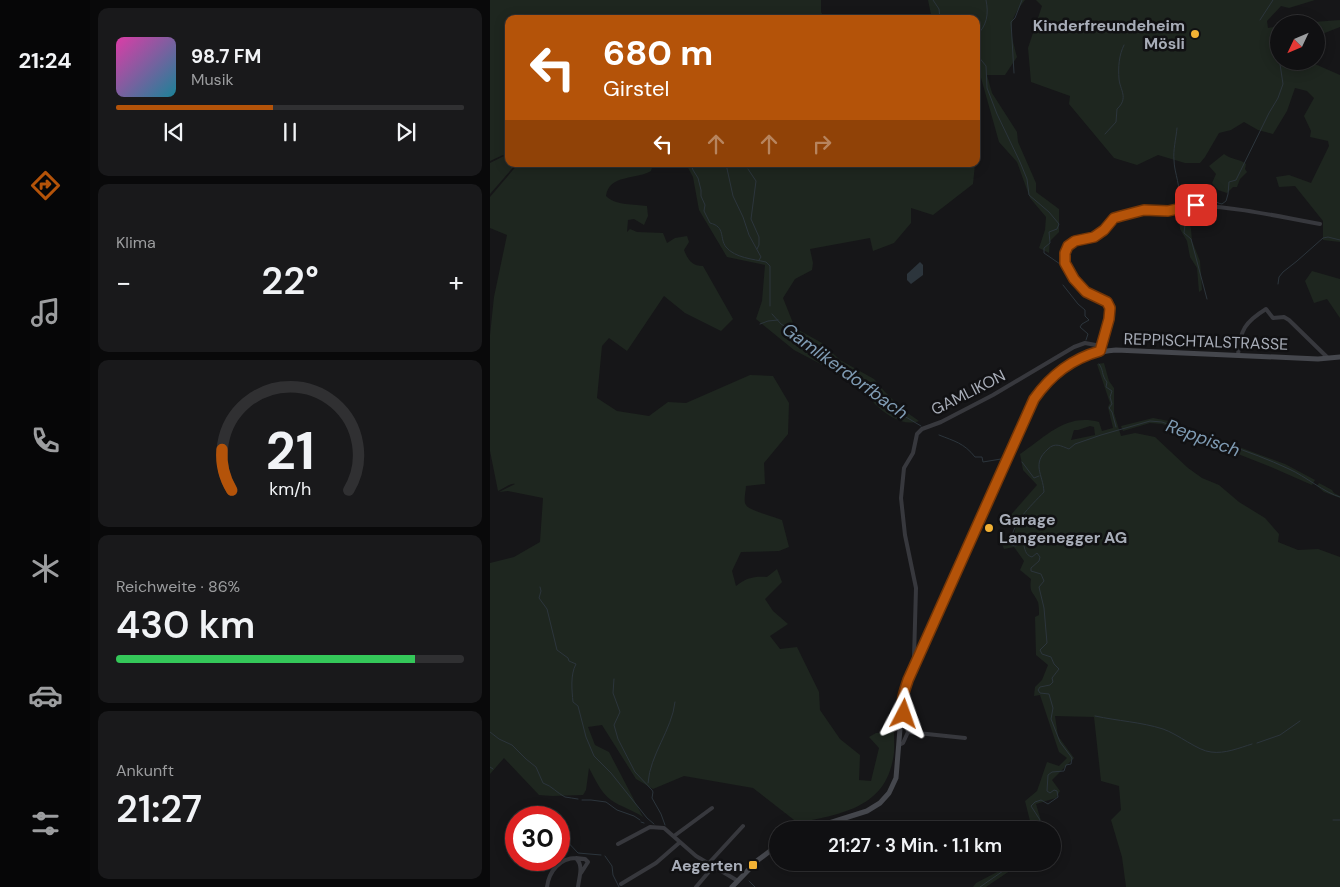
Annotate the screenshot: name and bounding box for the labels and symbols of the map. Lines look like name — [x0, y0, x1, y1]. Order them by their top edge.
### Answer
place label: Kinderfreundeheim Mösli — [1033, 15, 1185, 54]
north arrow — [1270, 15, 1325, 70]
marker: Kinderfreundeheim Mösli — [1189, 28, 1201, 40]
pin — [1175, 184, 1217, 226]
water label: Gamlikerdorfbach — [777, 317, 913, 425]
street label: REPPISCHTALSTRASSE — [1123, 328, 1289, 355]
street label: GAMLIKON — [928, 365, 1009, 420]
water label: Reppisch — [1163, 414, 1243, 462]
place label: Garage Langenegger AG — [999, 509, 1127, 548]
marker: Garage Langenegger AG — [983, 522, 995, 534]
position arrow — [877, 687, 929, 739]
speed limit sign: 30 — [505, 806, 570, 871]
place label: Aegerten — [671, 855, 743, 876]
marker: Aegerten — [747, 859, 759, 871]

